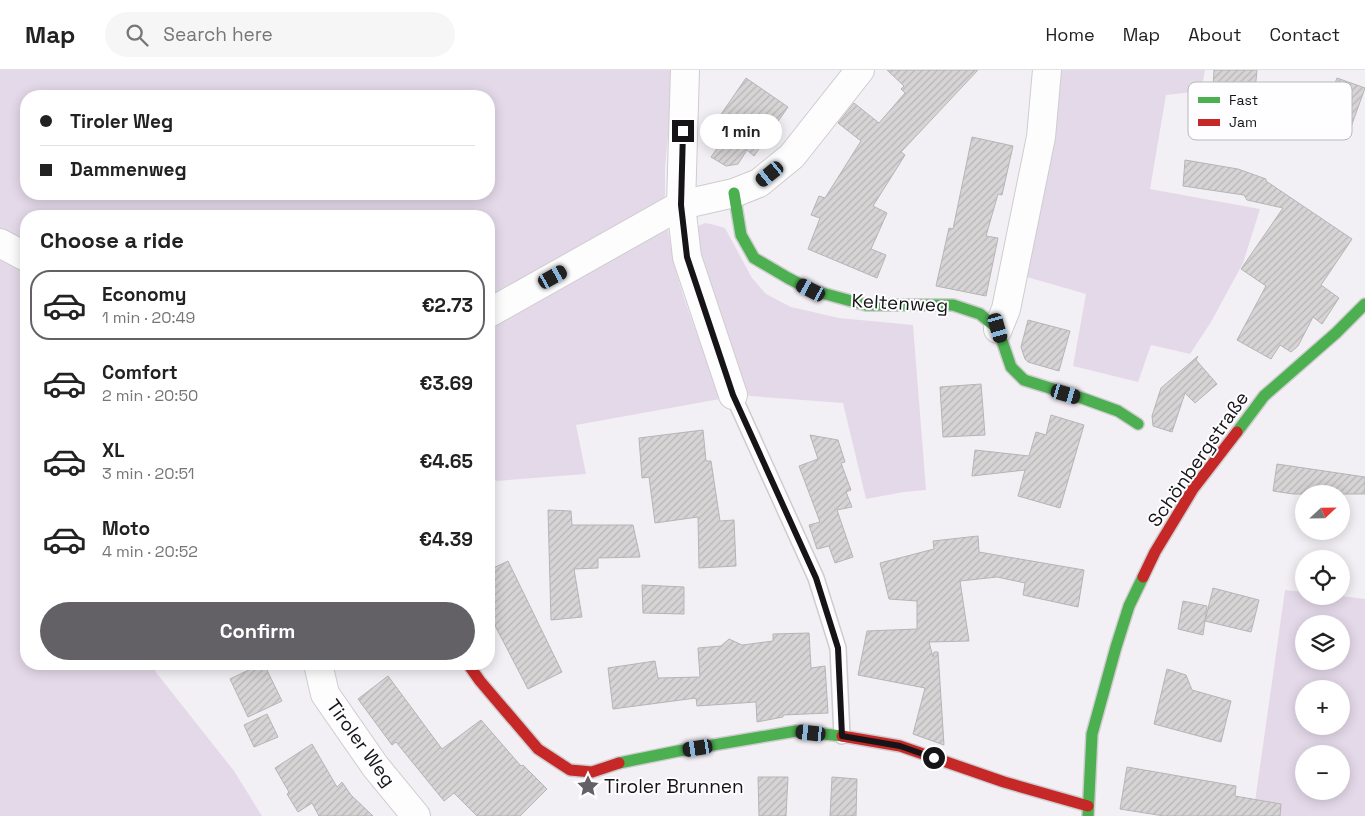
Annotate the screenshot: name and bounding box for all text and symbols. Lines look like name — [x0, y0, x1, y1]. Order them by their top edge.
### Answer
search box — [105, 12, 455, 57]
text: Map — [25, 19, 75, 50]
icon: search — [123, 21, 151, 49]
text: Search here — [163, 22, 273, 47]
text: Home — [1046, 23, 1095, 46]
text: Map — [1123, 23, 1160, 46]
text: About — [1188, 23, 1242, 46]
text: Contact — [1270, 23, 1340, 46]
legend — [1188, 82, 1352, 140]
text: Fast — [1229, 91, 1258, 109]
text: Tiroler Weg — [70, 109, 173, 134]
text: Jam — [1229, 113, 1257, 131]
callout: 1 min — [700, 114, 783, 148]
route end — [672, 120, 694, 142]
text: 1 min — [721, 121, 761, 142]
text: Dammenweg — [70, 157, 187, 182]
car — [753, 159, 786, 189]
text: Choose a ride — [40, 226, 184, 254]
car — [536, 263, 569, 291]
car — [794, 276, 827, 304]
text: Economy — [102, 282, 186, 307]
icon: car — [42, 283, 87, 328]
street label: Keltenweg — [851, 288, 949, 318]
text: €2.73 — [422, 293, 473, 318]
text: 1 min · 20:49 — [102, 307, 195, 328]
car — [986, 312, 1009, 344]
text: Comfort — [102, 360, 178, 385]
icon: car — [42, 361, 87, 406]
text: €3.69 — [420, 371, 473, 396]
car — [1049, 383, 1082, 405]
text: 2 min · 20:50 — [102, 385, 198, 406]
street label: Schönbergstraße — [1142, 386, 1254, 532]
text: XL — [102, 438, 125, 463]
icon: car — [42, 439, 87, 484]
text: €4.65 — [419, 449, 473, 474]
text: 3 min · 20:51 — [102, 463, 194, 484]
north arrow — [1295, 485, 1350, 540]
map controls — [1295, 485, 1350, 800]
text: Moto — [102, 516, 150, 541]
icon: car — [42, 517, 87, 562]
text: €4.39 — [419, 527, 473, 552]
text: 4 min · 20:52 — [102, 541, 198, 562]
button: locate — [1295, 550, 1350, 605]
button: Confirm — [40, 602, 475, 660]
button: layers — [1295, 615, 1350, 670]
button: + — [1295, 680, 1350, 735]
street label: Tiroler Weg — [321, 694, 401, 792]
car — [795, 724, 826, 742]
car — [682, 738, 713, 758]
button: − — [1295, 745, 1350, 800]
route start — [923, 747, 945, 769]
place icon: Tiroler Brunnen — [575, 773, 601, 799]
place label: Tiroler Brunnen — [604, 774, 744, 799]

